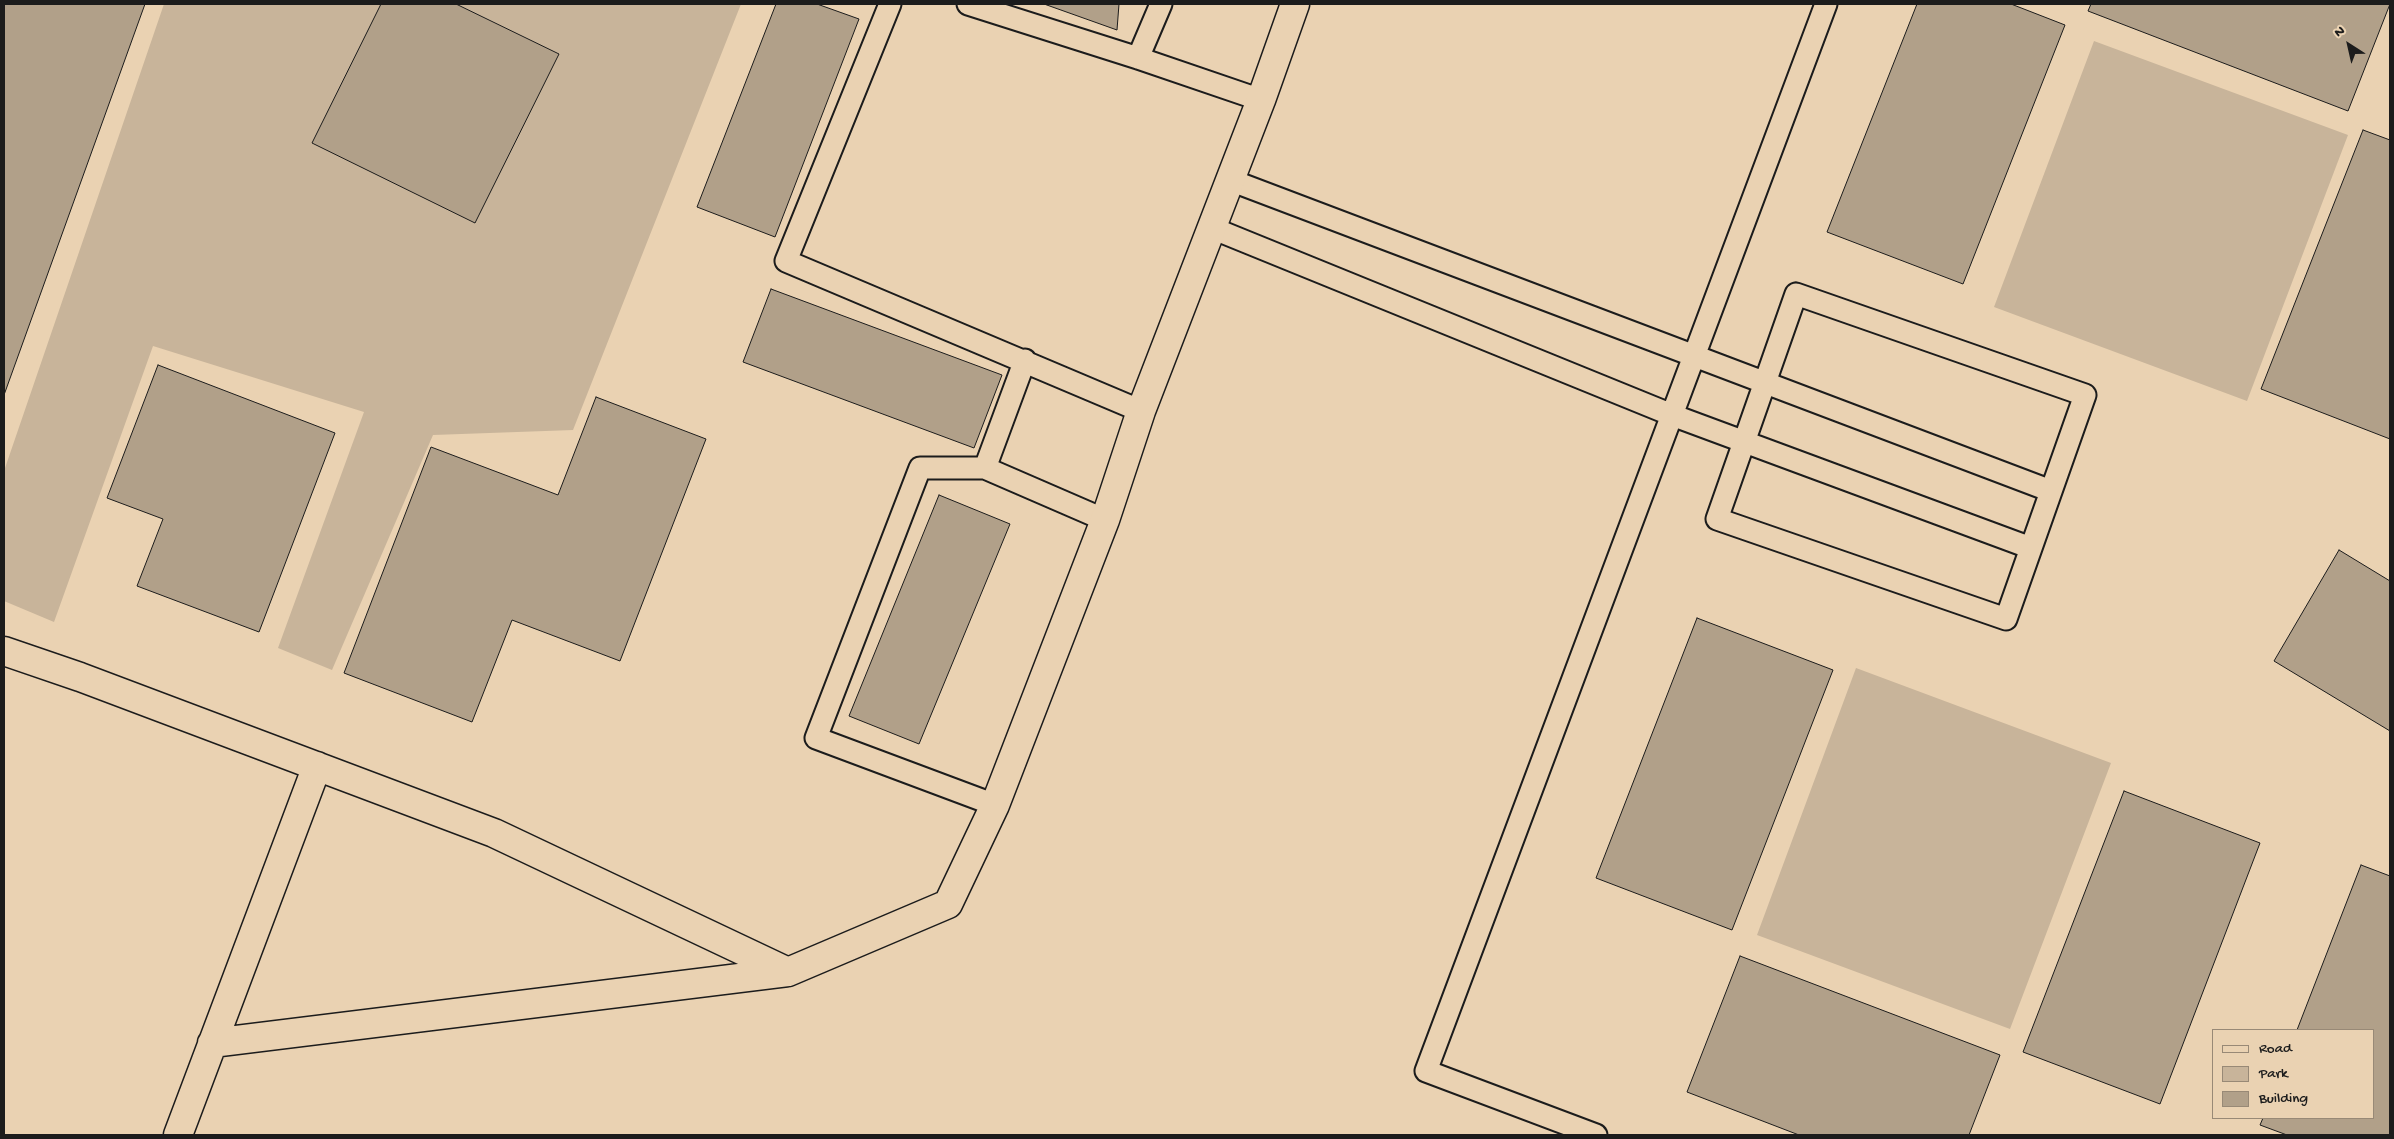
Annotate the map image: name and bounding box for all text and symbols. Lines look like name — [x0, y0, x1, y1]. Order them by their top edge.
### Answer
north arrow — [2324, 20, 2374, 70]
text: N — [2331, 23, 2349, 42]
legend — [2212, 1029, 2374, 1119]
text: Road — [2259, 1040, 2292, 1058]
text: Park — [2259, 1065, 2288, 1083]
text: Building — [2259, 1090, 2308, 1108]

